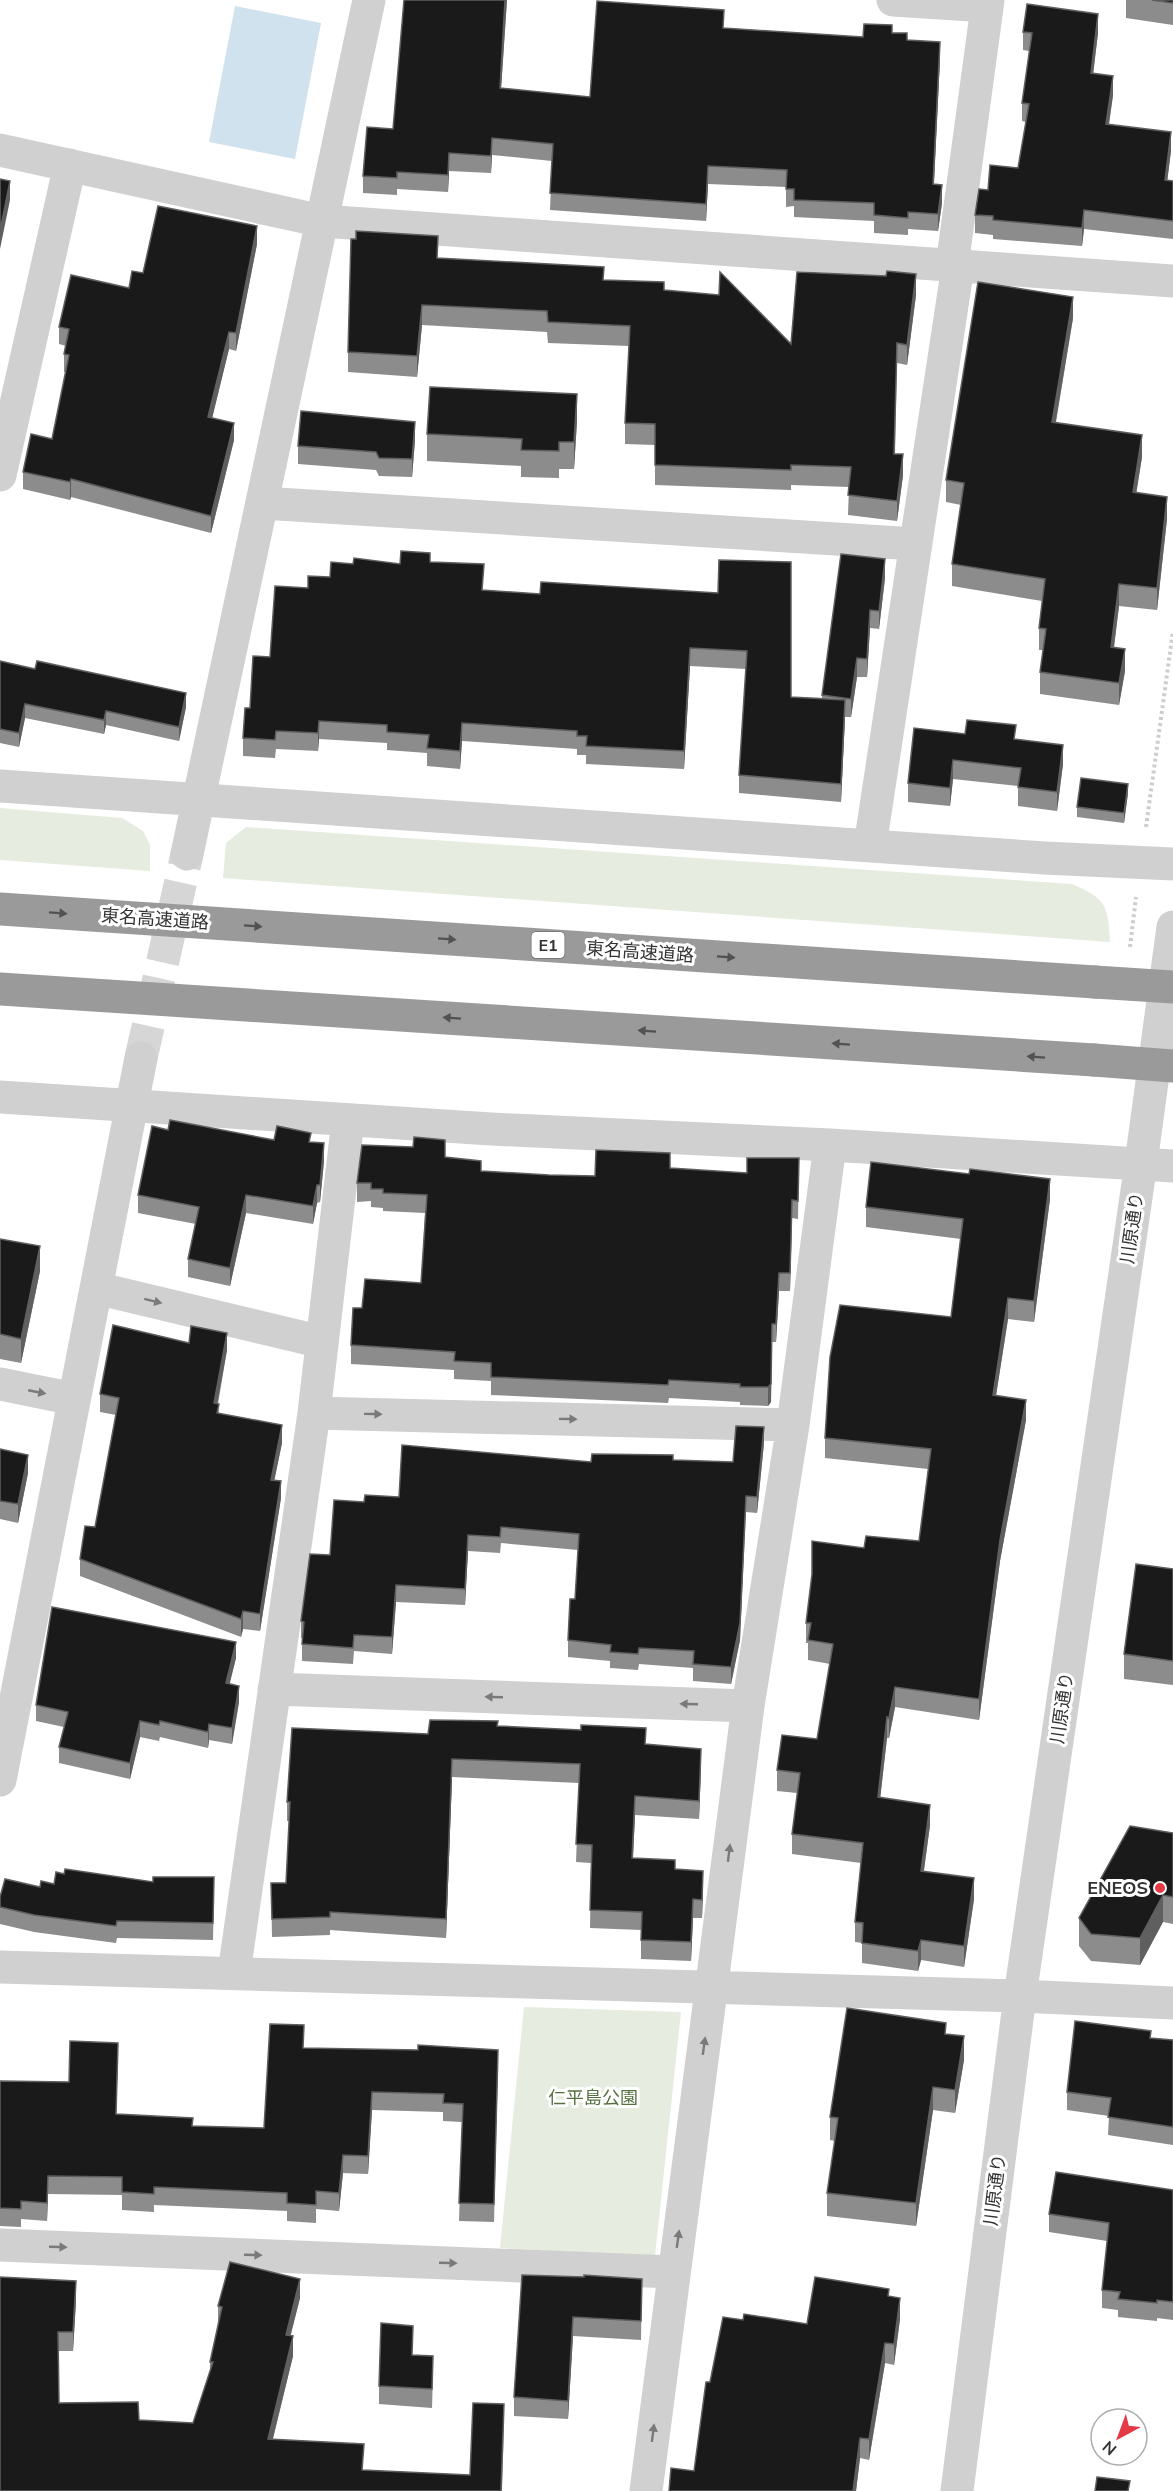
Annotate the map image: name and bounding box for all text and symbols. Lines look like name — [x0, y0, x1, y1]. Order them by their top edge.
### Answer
street label: 東名高速道路 — [100, 903, 210, 934]
one-way arrow — [49, 908, 68, 917]
one-way arrow — [243, 921, 262, 930]
road number: E1 — [532, 932, 564, 958]
one-way arrow — [438, 934, 457, 943]
street label: 東名高速道路 — [585, 936, 695, 967]
one-way arrow — [716, 953, 735, 962]
one-way arrow — [442, 1014, 461, 1023]
one-way arrow — [637, 1026, 656, 1036]
one-way arrow — [832, 1039, 851, 1048]
one-way arrow — [1026, 1052, 1045, 1061]
street label: 川原通り — [1115, 1191, 1148, 1265]
one-way arrow — [144, 1297, 162, 1307]
one-way arrow — [28, 1388, 47, 1397]
one-way arrow — [363, 1410, 382, 1419]
one-way arrow — [558, 1415, 577, 1424]
street label: 川原通り — [1045, 1671, 1078, 1745]
one-way arrow — [485, 1693, 504, 1702]
one-way arrow — [680, 1700, 699, 1709]
one-way arrow — [725, 1843, 734, 1862]
place label: ENEOS — [1087, 1876, 1148, 1899]
marker: ENEOS — [1153, 1881, 1167, 1895]
one-way arrow — [700, 2037, 709, 2056]
park label: 仁平島公園 — [548, 2086, 638, 2109]
street label: 川原通り — [979, 2153, 1010, 2227]
one-way arrow — [673, 2230, 682, 2249]
one-way arrow — [49, 2243, 68, 2252]
one-way arrow — [244, 2251, 263, 2260]
one-way arrow — [439, 2258, 458, 2268]
north arrow — [1089, 2407, 1149, 2467]
one-way arrow — [649, 2423, 658, 2442]
text: N — [1098, 2437, 1120, 2460]

